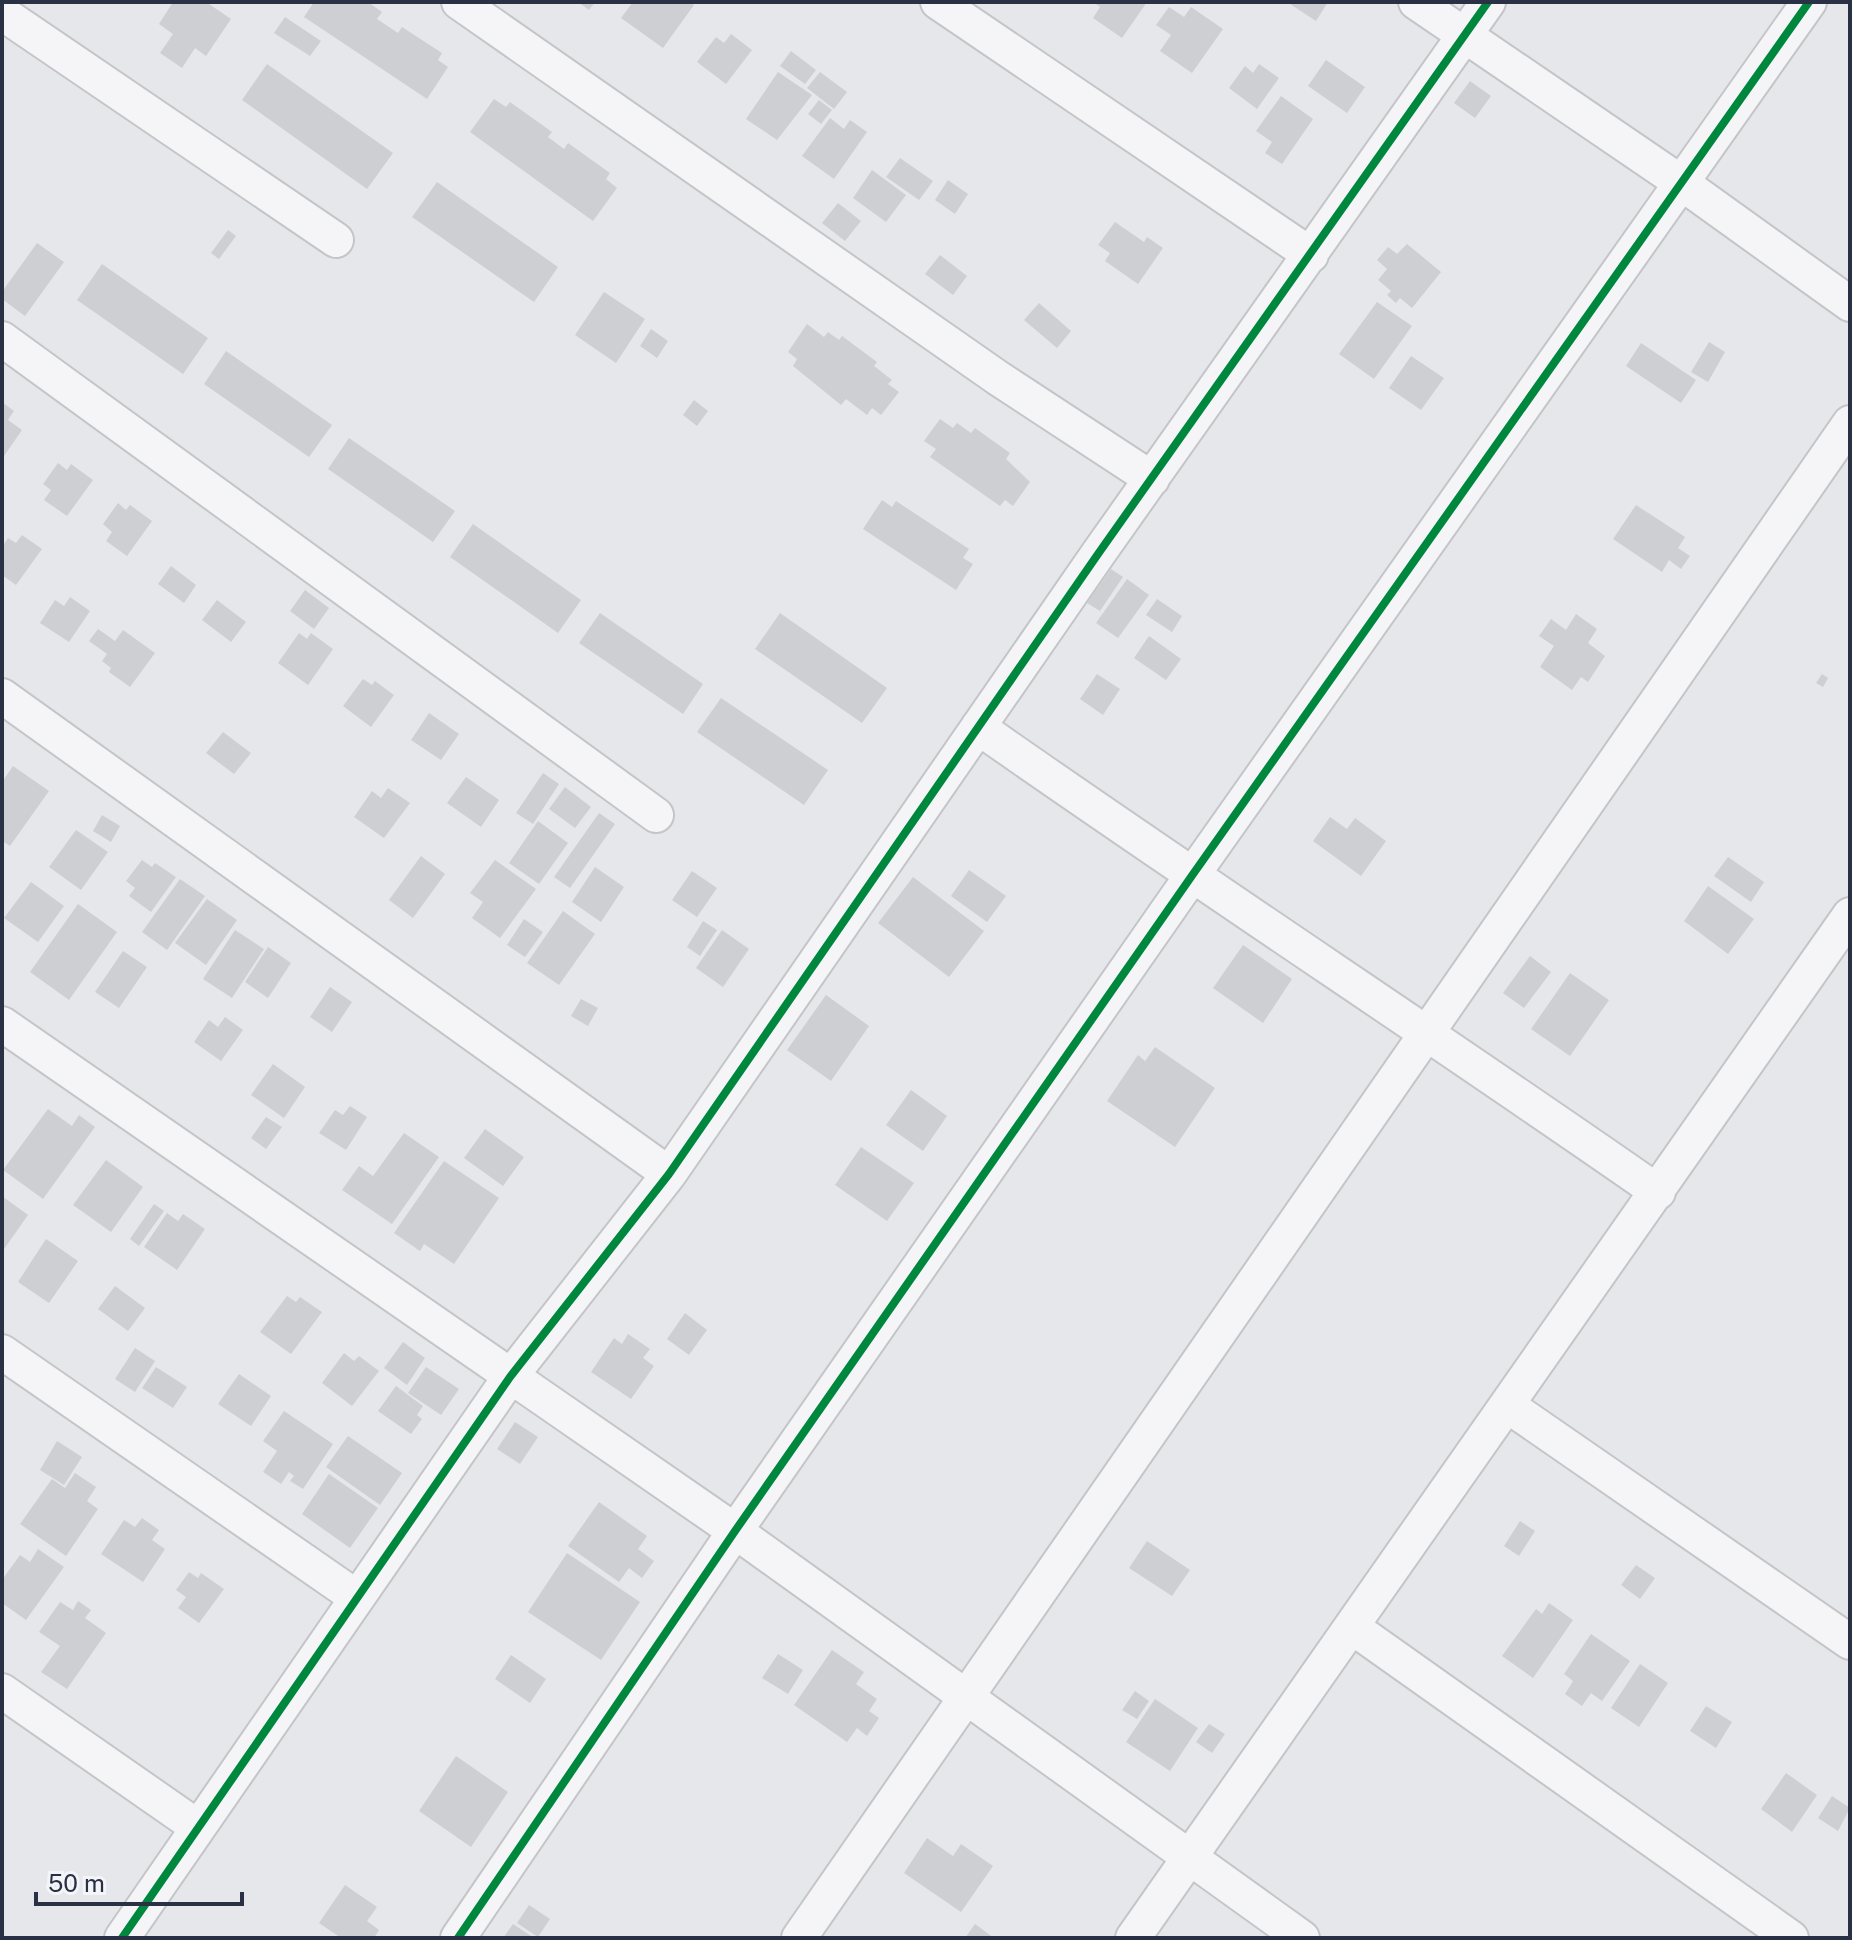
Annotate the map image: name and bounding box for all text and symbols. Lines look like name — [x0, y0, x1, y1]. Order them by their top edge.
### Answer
scale bar — [36, 1856, 242, 1906]
text: 50 m — [48, 1869, 105, 1897]

